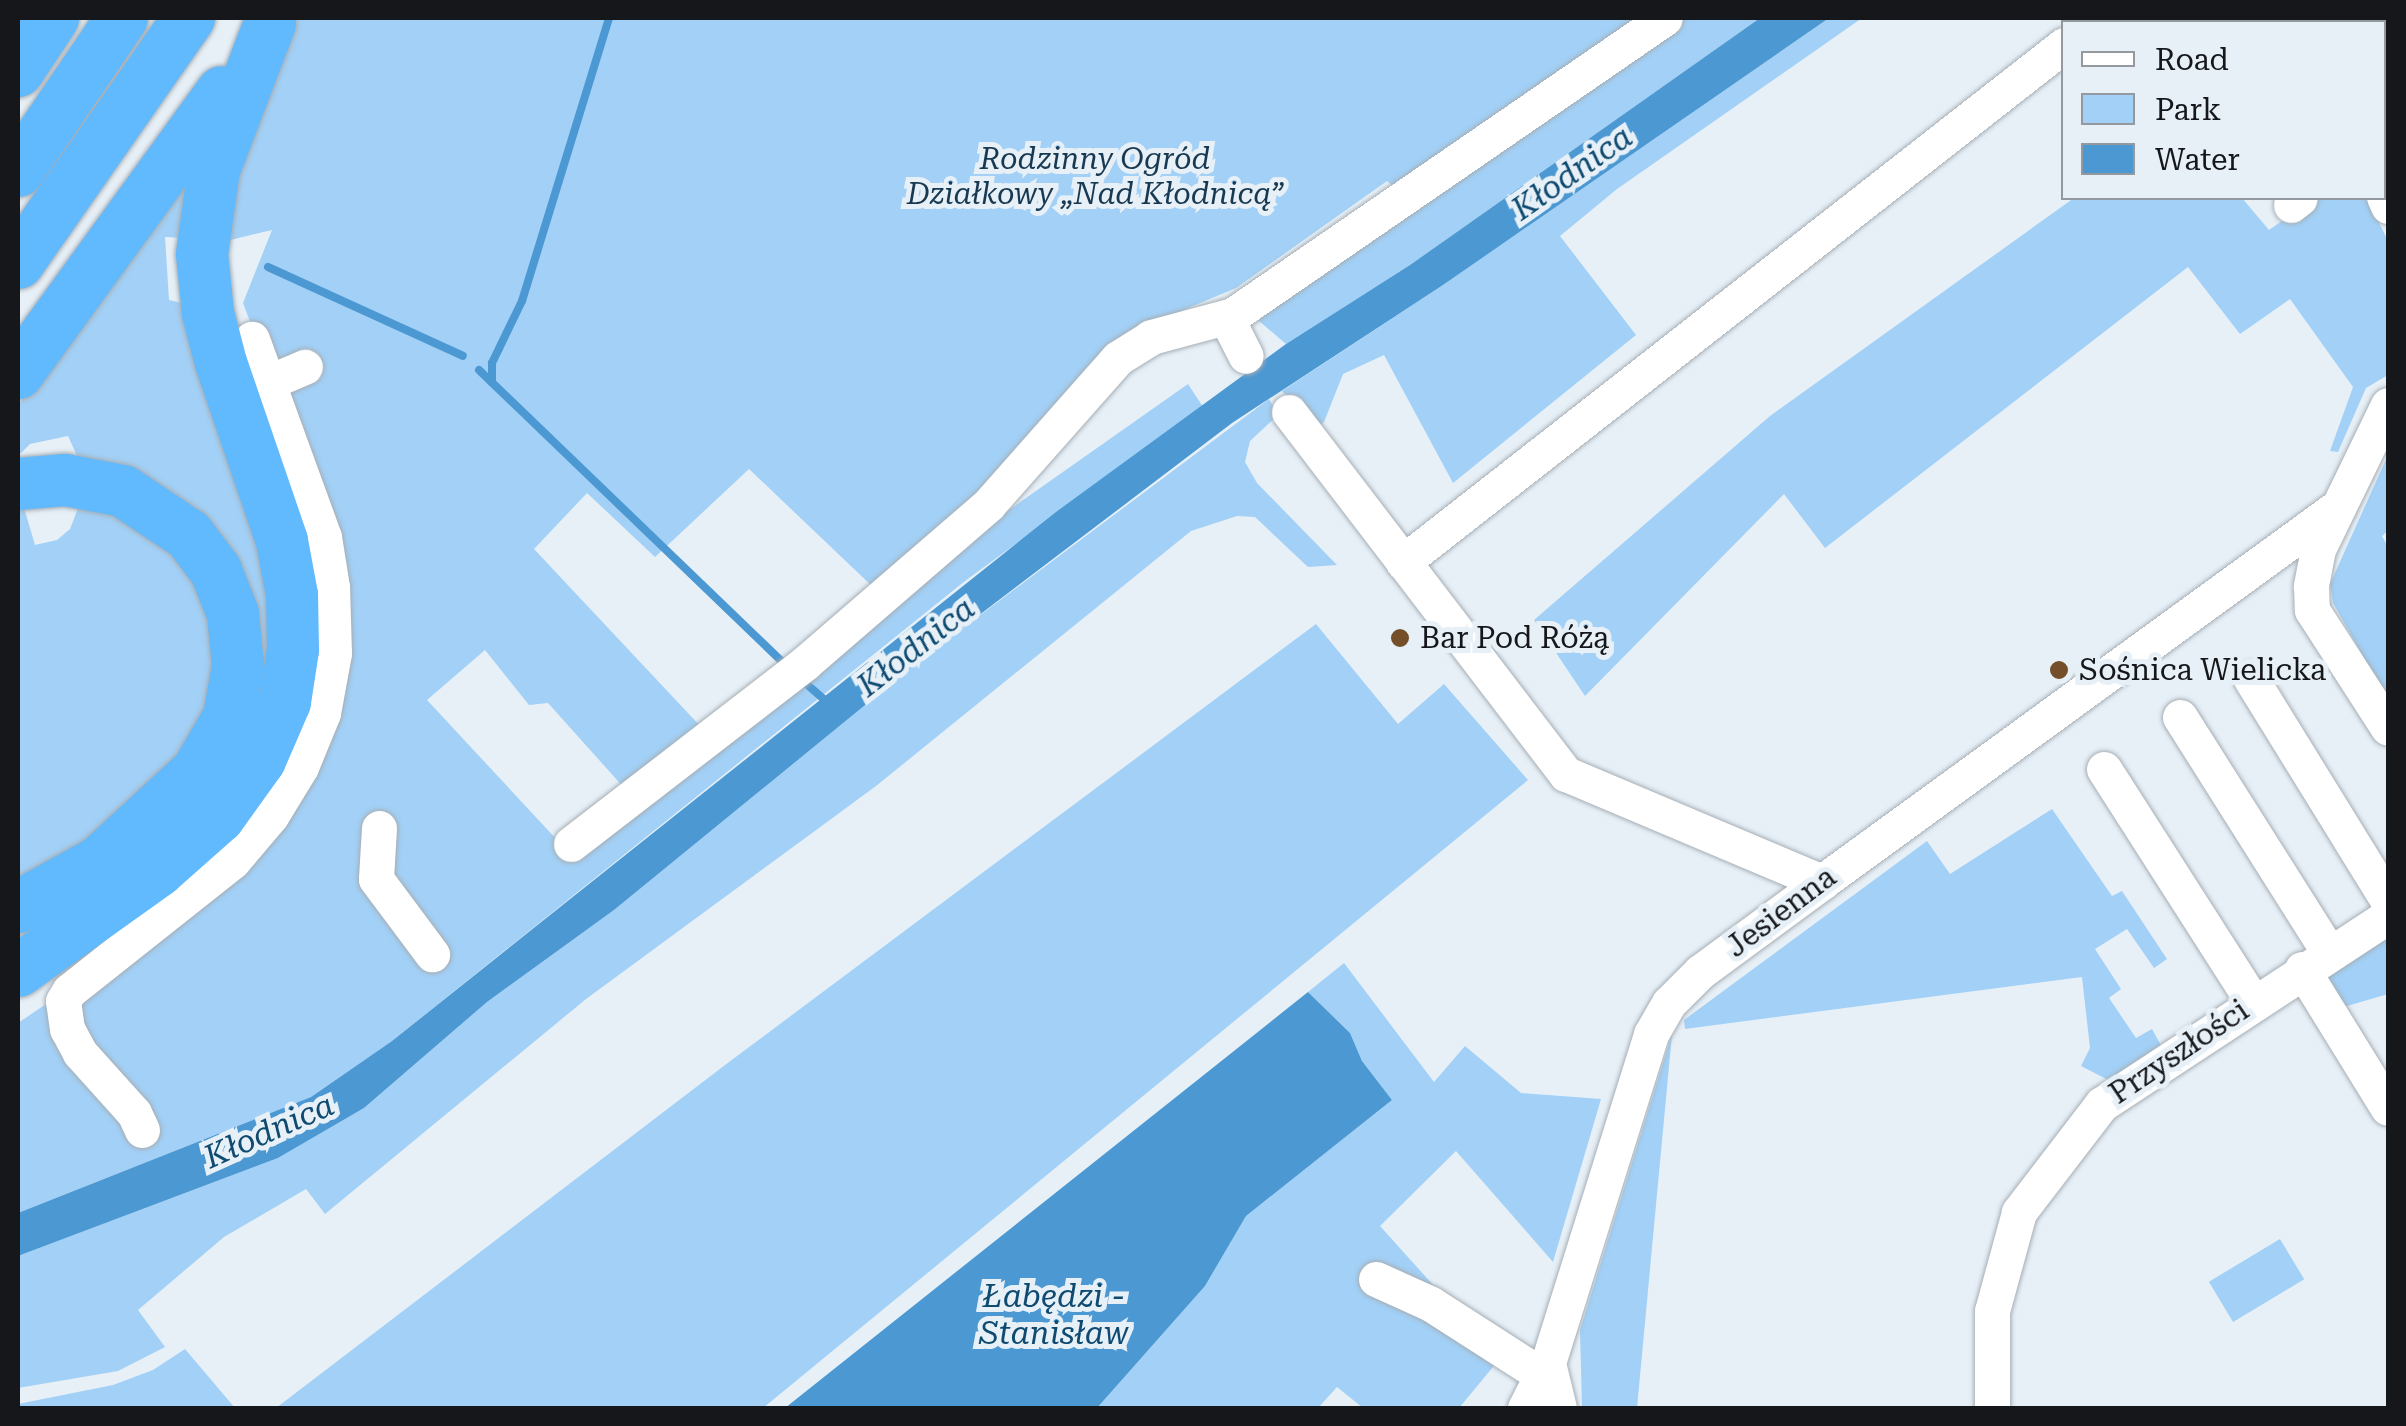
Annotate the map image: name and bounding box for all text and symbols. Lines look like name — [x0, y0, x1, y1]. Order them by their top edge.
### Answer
legend — [2061, 20, 2386, 200]
text: Road — [2155, 42, 2229, 77]
text: Park — [2155, 92, 2221, 127]
water label: Kłodnica — [1504, 118, 1640, 228]
park label: Rodzinny Ogród Działkowy „Nad Kłodnicą” — [907, 141, 1283, 212]
text: Water — [2155, 142, 2240, 177]
water label: Kłodnica — [850, 589, 982, 705]
place label: Bar Pod Różą — [1420, 620, 1609, 656]
marker: Bar Pod Różą — [1389, 627, 1411, 649]
place label: Sośnica Wielicka — [2079, 652, 2326, 688]
marker: Sośnica Wielicka — [2048, 659, 2070, 681]
street label: Jesienna — [1719, 859, 1843, 965]
street label: Przyszłości — [2103, 992, 2255, 1112]
water label: Kłodnica — [198, 1085, 340, 1177]
water label: Łabędzi - Stanisław — [979, 1278, 1129, 1353]

